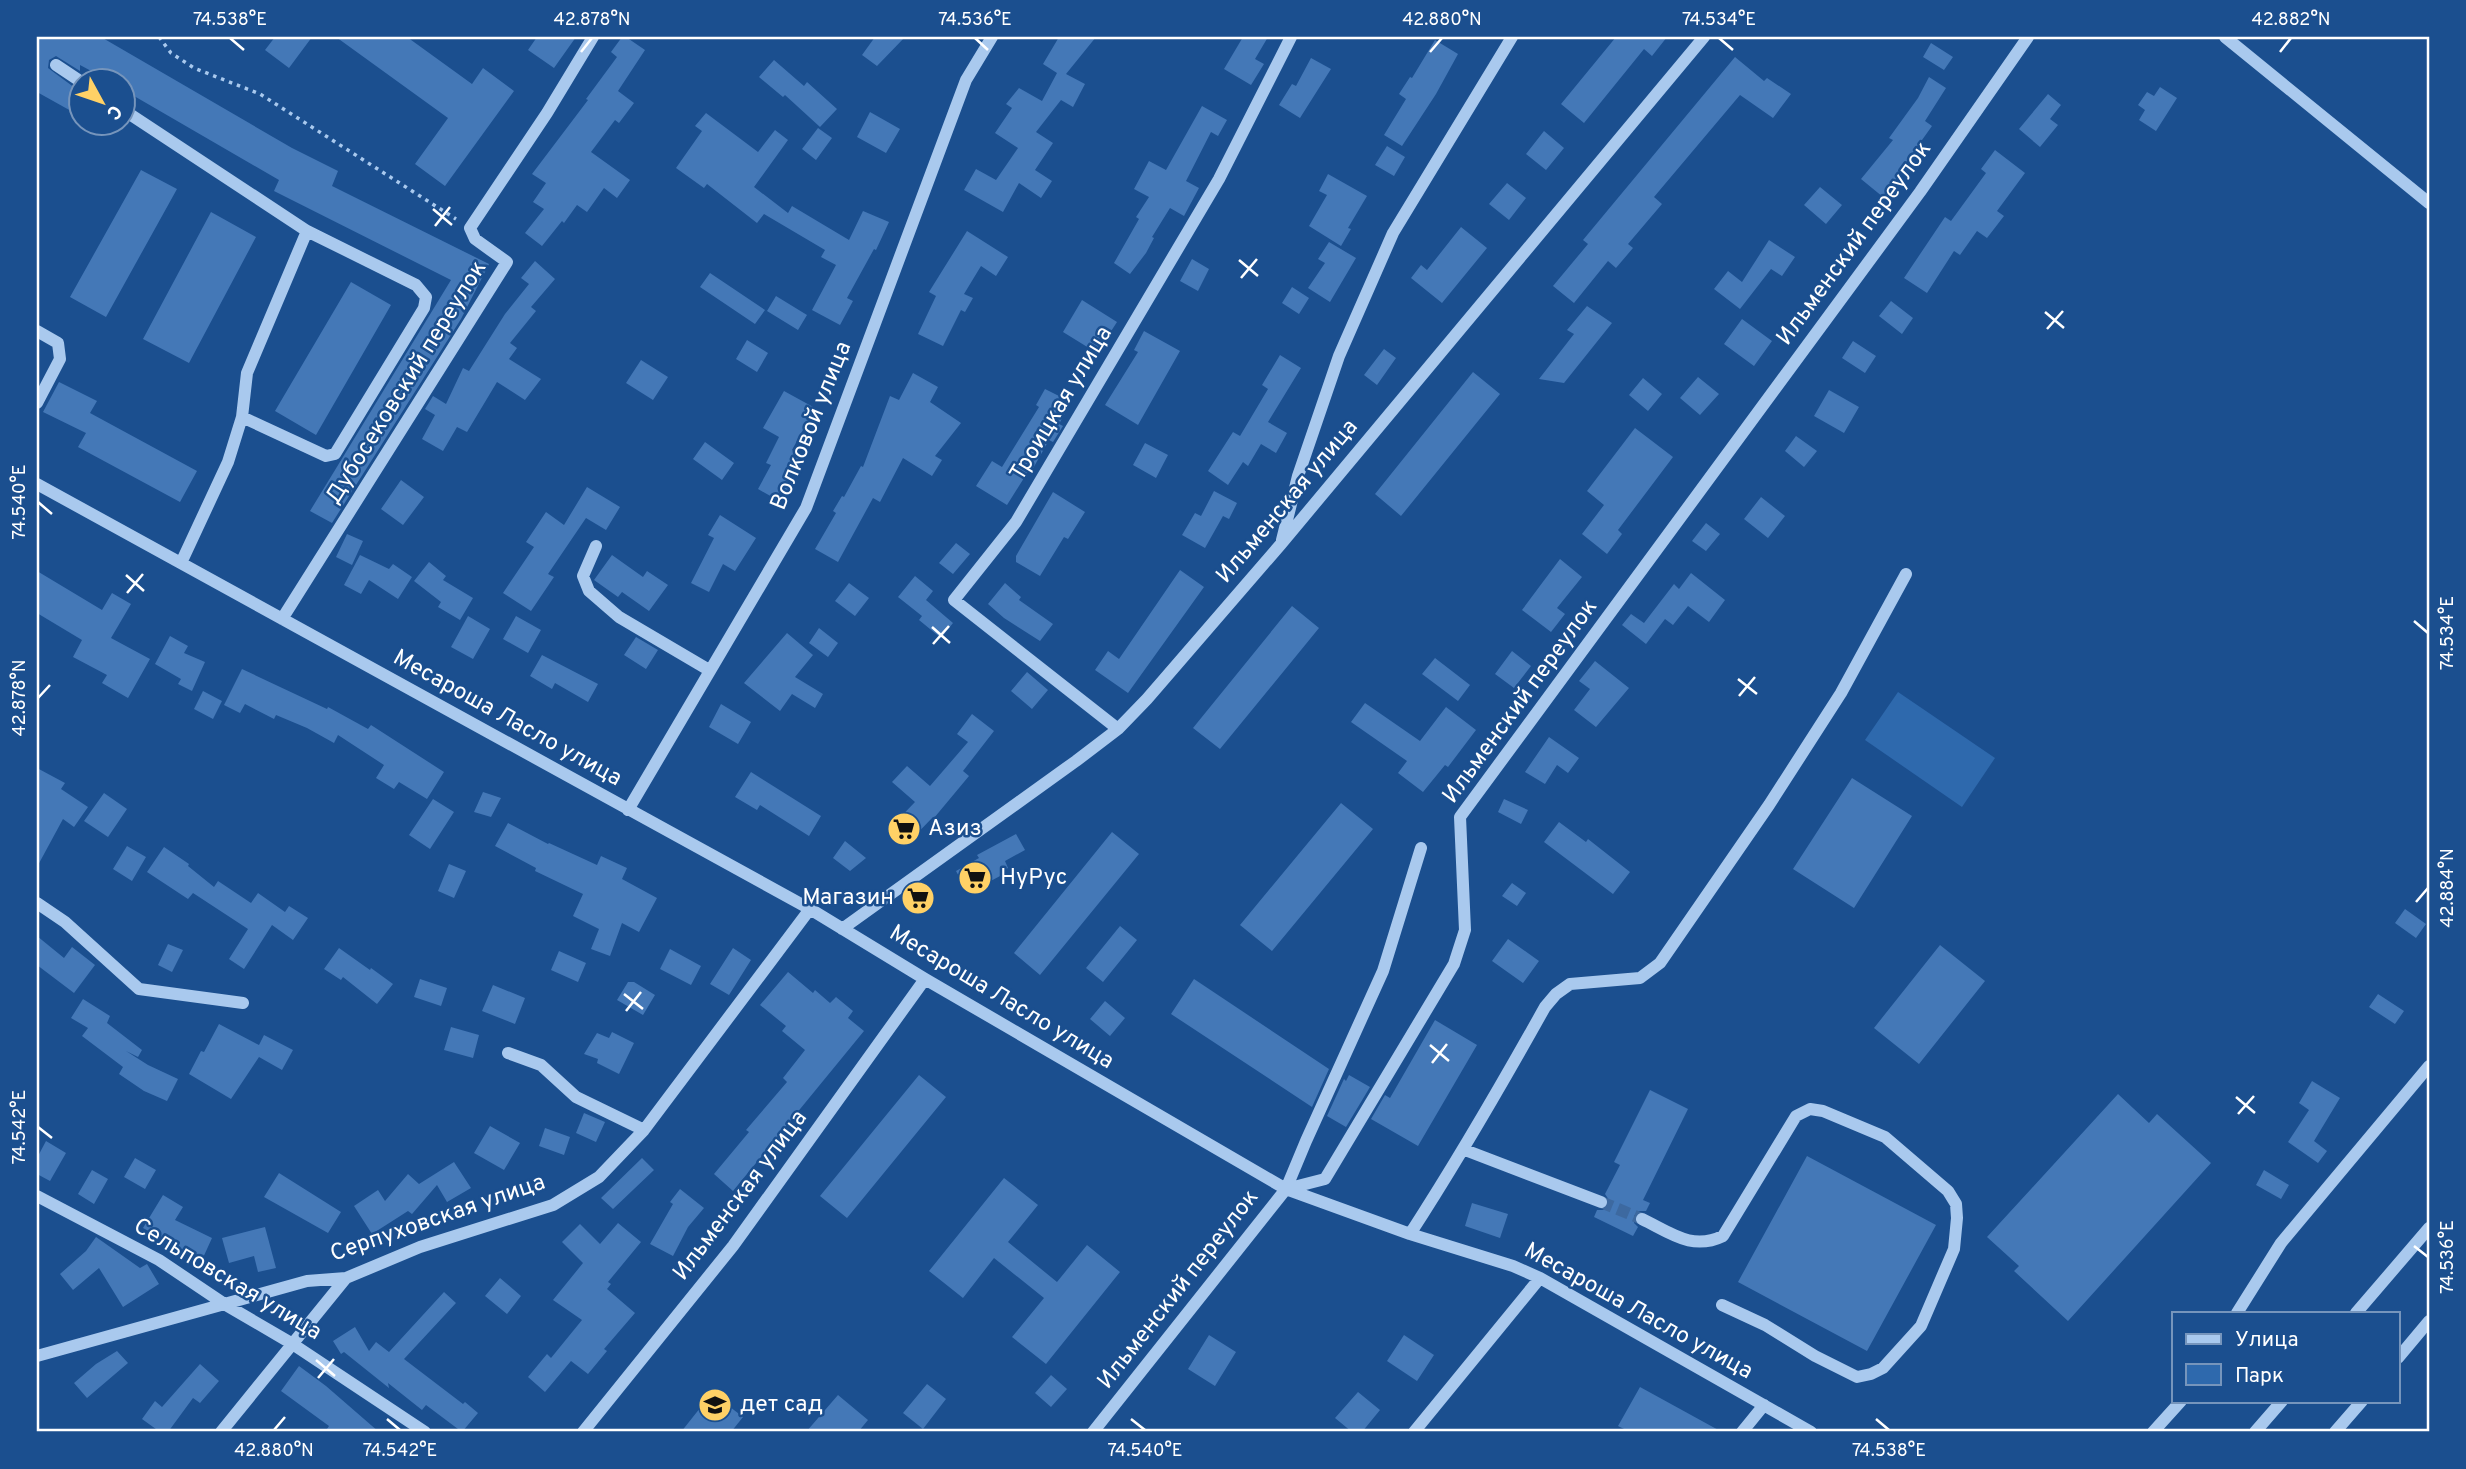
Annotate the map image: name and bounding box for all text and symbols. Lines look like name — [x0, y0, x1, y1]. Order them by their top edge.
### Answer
text: 74.538°E — [193, 9, 267, 32]
text: 42.878°N — [553, 9, 631, 32]
text: 74.536°E — [938, 9, 1012, 32]
text: 42.880°N — [1402, 9, 1482, 32]
text: 74.534°E — [1682, 9, 1756, 32]
text: 42.882°N — [2251, 9, 2331, 32]
north arrow — [66, 66, 136, 136]
text: С — [100, 99, 127, 124]
street label: Ильменский переулок — [1771, 136, 1939, 352]
street label: Дубосековский переулок — [320, 256, 494, 510]
street label: Троицкая улица — [1004, 321, 1120, 487]
street label: Волковой улица — [765, 337, 859, 515]
street label: Ильменская улица — [1211, 414, 1365, 590]
text: 74.540°E — [9, 464, 32, 540]
street label: Ильменский переулок — [1437, 594, 1605, 810]
text: 74.534°E — [2437, 596, 2460, 670]
street label: Месароша Ласло улица — [387, 644, 627, 794]
text: 42.878°N — [9, 659, 32, 737]
supermarket icon: Азиз — [885, 810, 923, 848]
place label: Азиз — [928, 815, 982, 844]
text: 42.884°N — [2437, 848, 2460, 928]
supermarket icon: НуРус — [956, 859, 994, 897]
place label: НуРус — [1000, 864, 1067, 893]
supermarket icon: Магазин — [899, 879, 937, 917]
place label: Магазин — [802, 884, 894, 913]
street label: Месароша Ласло улица — [883, 919, 1119, 1077]
text: 74.542°E — [9, 1090, 32, 1164]
street label: Ильменская улица — [668, 1105, 814, 1287]
street label: Серпуховская улица — [327, 1169, 549, 1269]
street label: Ильменский переулок — [1092, 1184, 1266, 1396]
street label: Сельповская улица — [128, 1212, 326, 1348]
text: 74.536°E — [2437, 1220, 2460, 1294]
street label: Месароша Ласло улица — [1518, 1237, 1758, 1387]
legend — [2172, 1312, 2400, 1402]
text: Улица — [2235, 1327, 2299, 1354]
text: Парк — [2235, 1363, 2284, 1390]
school or university icon: дет сад — [696, 1386, 734, 1424]
place label: дет сад — [740, 1391, 823, 1420]
text: 42.880°N — [234, 1440, 314, 1463]
text: 74.542°E — [363, 1440, 437, 1463]
text: 74.540°E — [1107, 1440, 1183, 1463]
text: 74.538°E — [1852, 1440, 1926, 1463]

